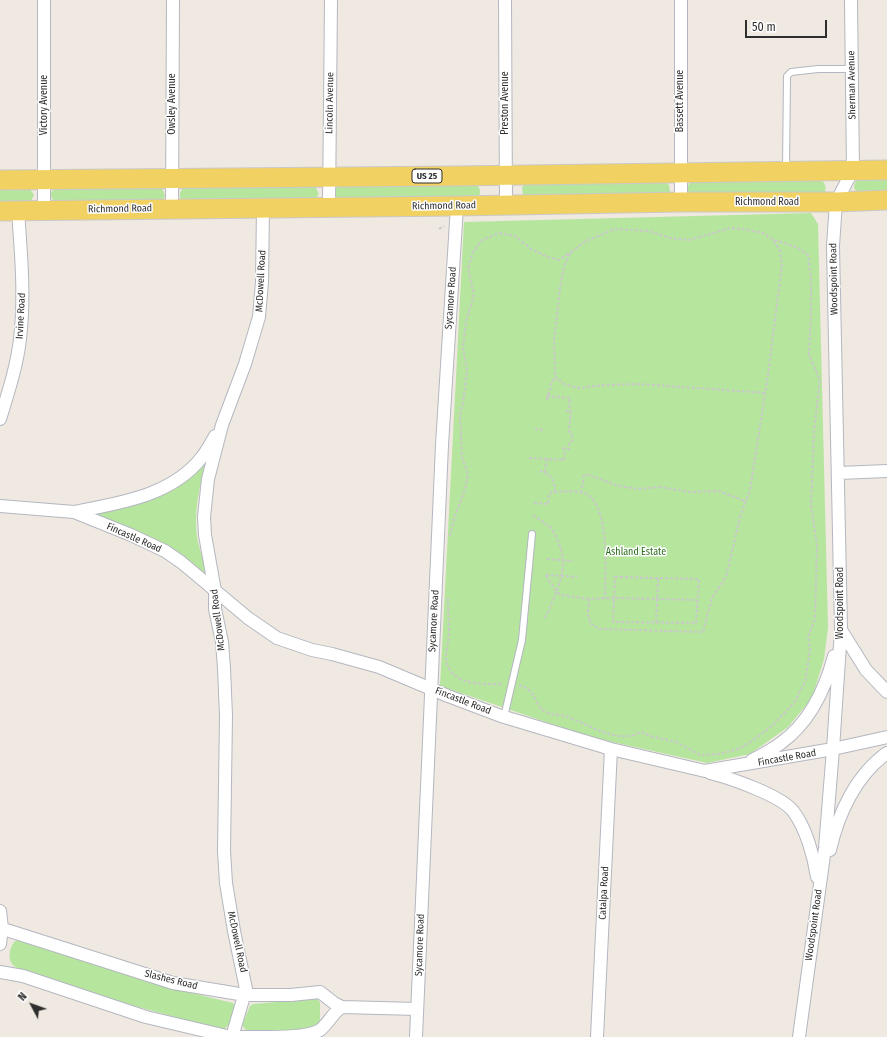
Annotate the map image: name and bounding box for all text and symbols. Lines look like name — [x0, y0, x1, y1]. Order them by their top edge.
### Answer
scale bar — [747, 12, 829, 38]
text: 50 m — [752, 20, 776, 34]
street label: Sherman Avenue — [845, 50, 859, 120]
street label: Bassett Avenue — [674, 70, 686, 132]
street label: Preston Avenue — [499, 71, 511, 135]
street label: Lincoln Avenue — [323, 72, 337, 134]
street label: Owsley Avenue — [166, 73, 178, 135]
street label: Victory Avenue — [38, 75, 50, 135]
road number: US 25 — [412, 169, 442, 183]
street label: Richmond Road — [735, 196, 799, 208]
street label: Richmond Road — [412, 199, 476, 213]
street label: Richmond Road — [88, 202, 152, 216]
street label: Woodspoint Road — [827, 243, 841, 315]
street label: McDowell Road — [253, 250, 269, 312]
street label: Sycamore Road — [443, 266, 459, 330]
street label: Irvine Road — [14, 293, 28, 339]
street label: Fincastle Road — [105, 521, 163, 555]
park label: Ashland Estate — [606, 546, 666, 558]
street label: Woodspoint Road — [834, 567, 846, 639]
street label: McDowell Road — [208, 588, 228, 652]
street label: Sycamore Road — [426, 589, 442, 653]
street label: Fincastle Road — [433, 685, 493, 717]
street label: Fincastle Road — [757, 747, 817, 769]
street label: Catalpa Road — [597, 866, 611, 920]
street label: Woodspoint Road — [803, 888, 825, 962]
street label: McDowell Road — [225, 910, 249, 974]
street label: Sycamore Road — [413, 914, 427, 976]
street label: Slashes Road — [143, 968, 199, 992]
north arrow — [12, 985, 52, 1025]
text: N — [15, 990, 30, 1004]

